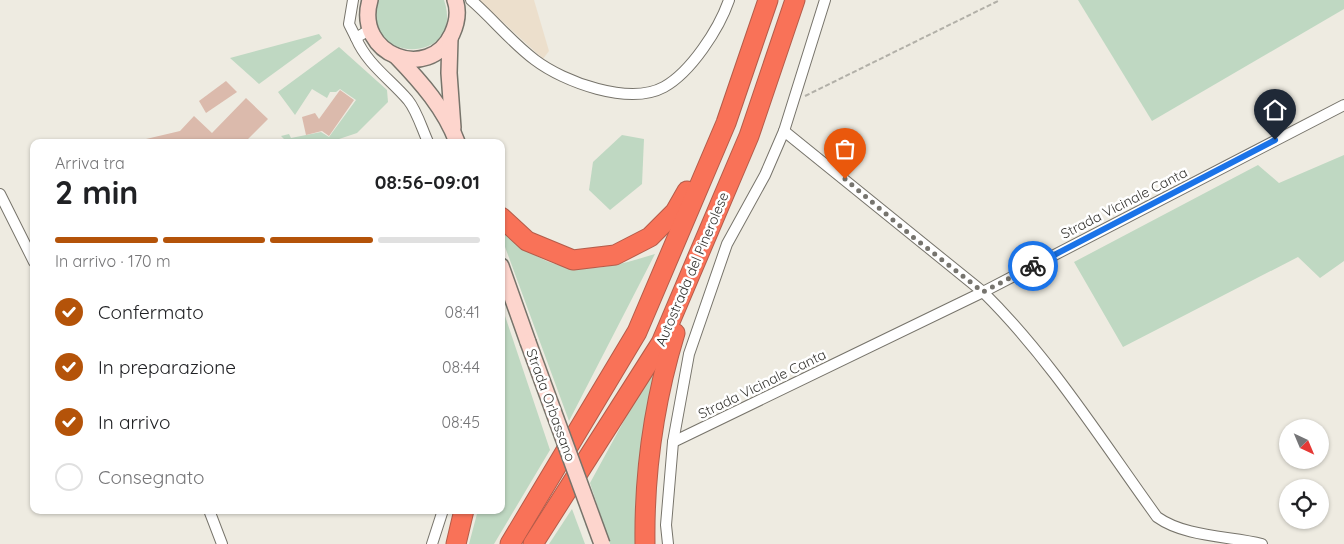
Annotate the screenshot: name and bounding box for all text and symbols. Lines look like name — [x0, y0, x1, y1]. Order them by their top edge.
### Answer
pin — [1254, 89, 1296, 140]
icon: home — [1261, 96, 1289, 124]
pin — [824, 128, 866, 179]
icon: bag — [831, 135, 859, 163]
text: Arriva tra — [55, 153, 125, 173]
street label: Strada Vicinale Canta — [1058, 163, 1190, 243]
text: 08:56–09:01 — [375, 170, 480, 194]
text: 2 min — [55, 172, 138, 212]
street label: Autostrada del Pinerolese — [651, 189, 733, 349]
courier — [1008, 241, 1058, 291]
text: In arrivo · 170 m — [55, 251, 171, 271]
icon: bike — [1019, 252, 1047, 280]
icon: check — [55, 298, 83, 326]
text: Confermato — [98, 300, 204, 324]
text: 08:41 — [445, 302, 480, 322]
street label: Strada Vicinale Canta — [695, 345, 829, 423]
street label: Strada Orbassano — [522, 346, 580, 464]
icon: check — [55, 353, 83, 381]
text: In preparazione — [98, 355, 236, 379]
text: 08:44 — [442, 357, 480, 377]
icon: check — [55, 408, 83, 436]
text: In arrivo — [98, 410, 171, 434]
text: 08:45 — [442, 412, 480, 432]
north arrow — [1279, 419, 1329, 469]
map controls — [1279, 419, 1329, 529]
text: Consegnato — [98, 465, 205, 489]
button: locate — [1279, 479, 1329, 529]

